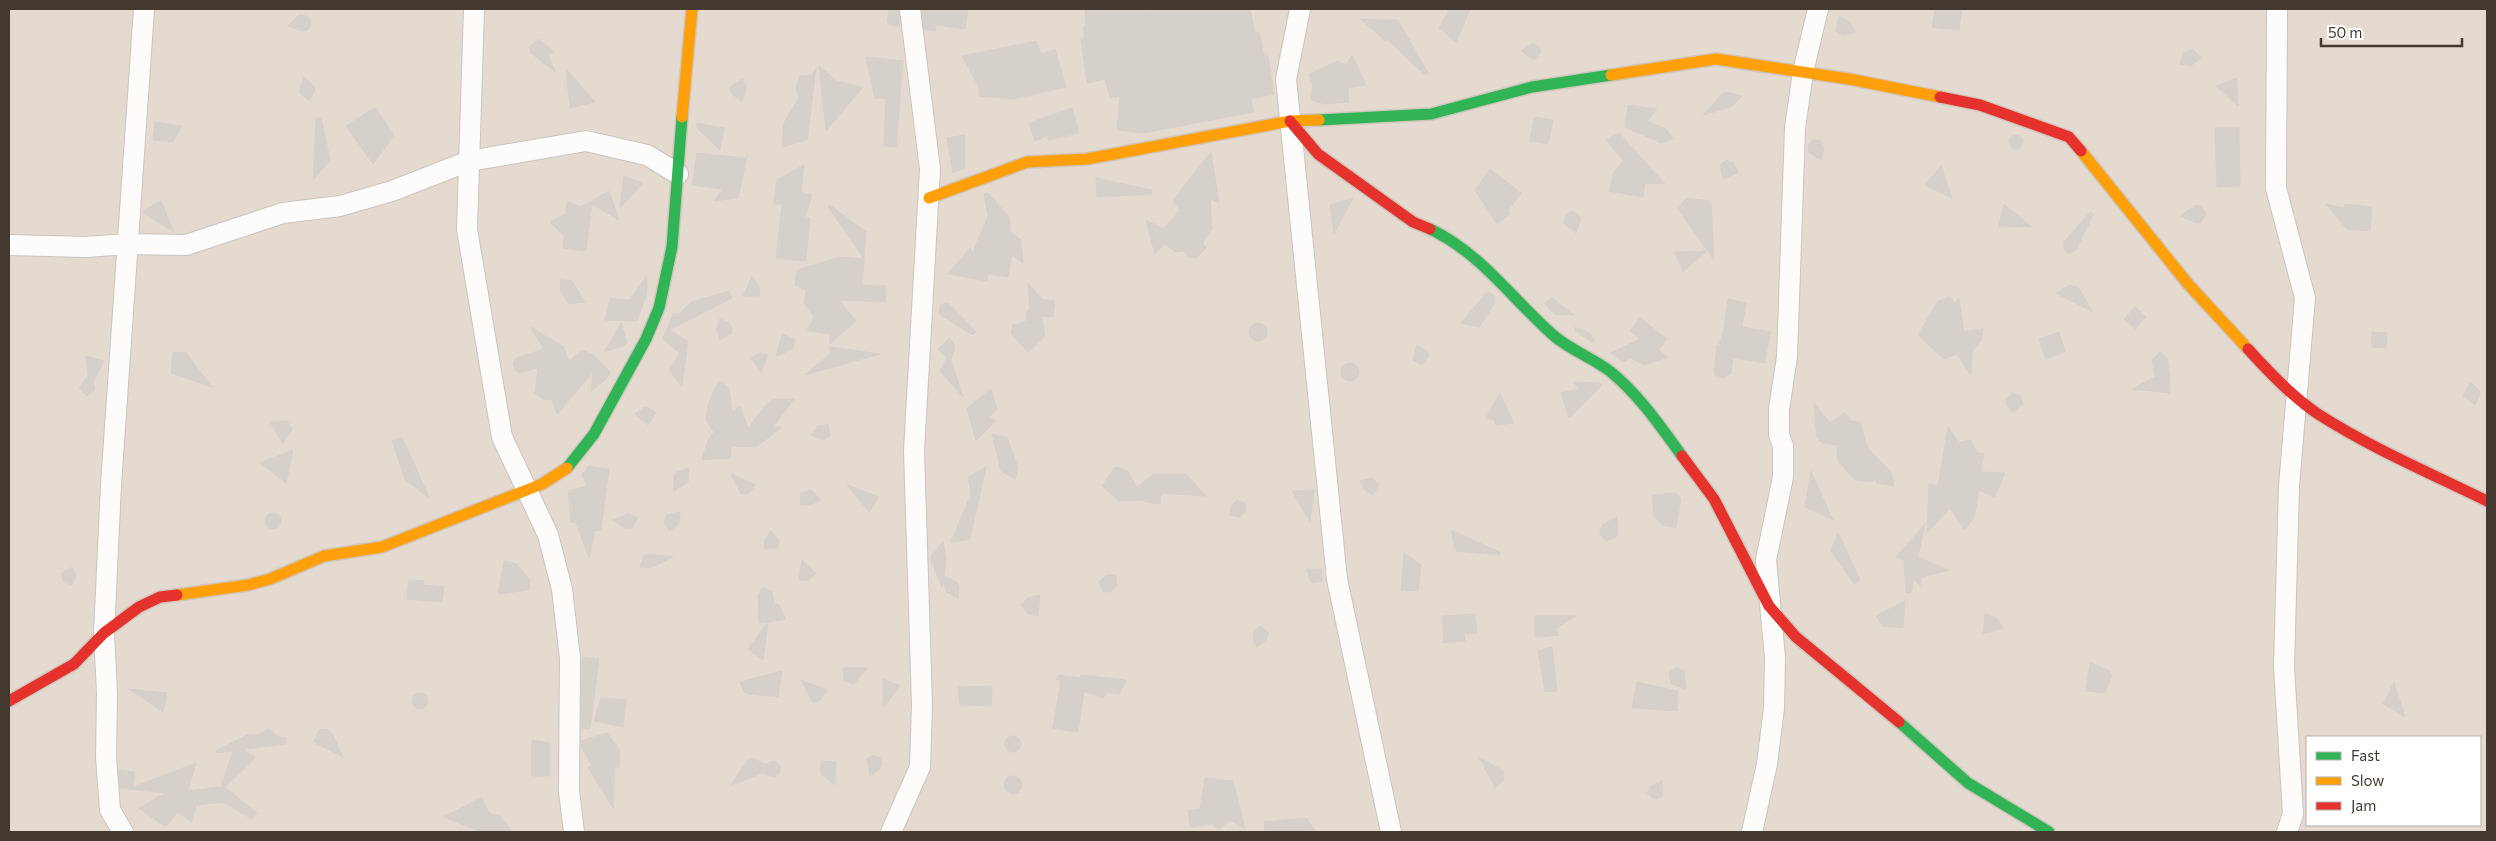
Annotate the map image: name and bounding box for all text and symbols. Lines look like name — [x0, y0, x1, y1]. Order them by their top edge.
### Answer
scale bar — [2321, 15, 2462, 47]
text: 50 m — [2328, 23, 2362, 41]
legend — [2306, 736, 2481, 826]
text: Fast — [2351, 746, 2380, 764]
text: Slow — [2351, 771, 2384, 789]
text: Jam — [2351, 796, 2376, 814]

